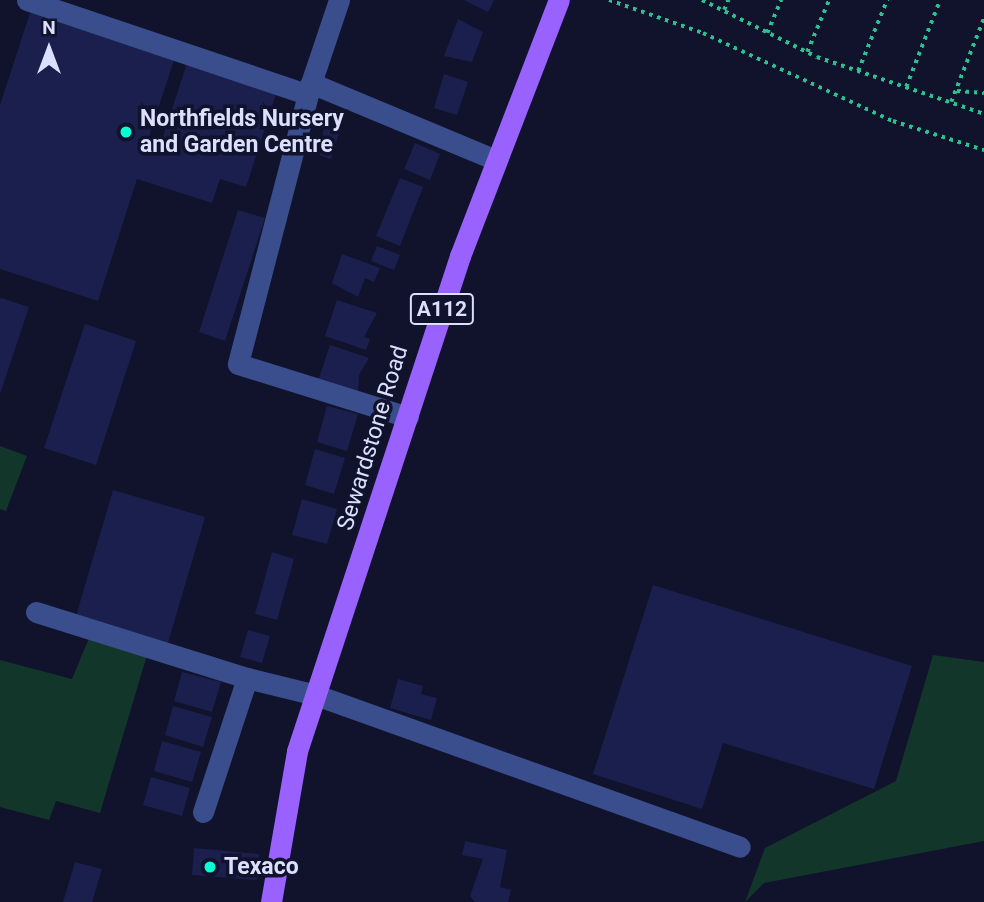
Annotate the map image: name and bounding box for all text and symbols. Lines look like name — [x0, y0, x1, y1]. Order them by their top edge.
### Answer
north arrow — [14, 14, 84, 84]
text: N — [42, 16, 56, 39]
place label: Northfields Nursery and Garden Centre — [140, 105, 344, 159]
marker: Northfields Nursery and Garden Centre — [118, 124, 134, 140]
road number: A112 — [409, 292, 475, 326]
street label: Sewardstone Road — [332, 342, 414, 534]
place label: Texaco — [224, 853, 299, 881]
marker: Texaco — [202, 859, 218, 875]

